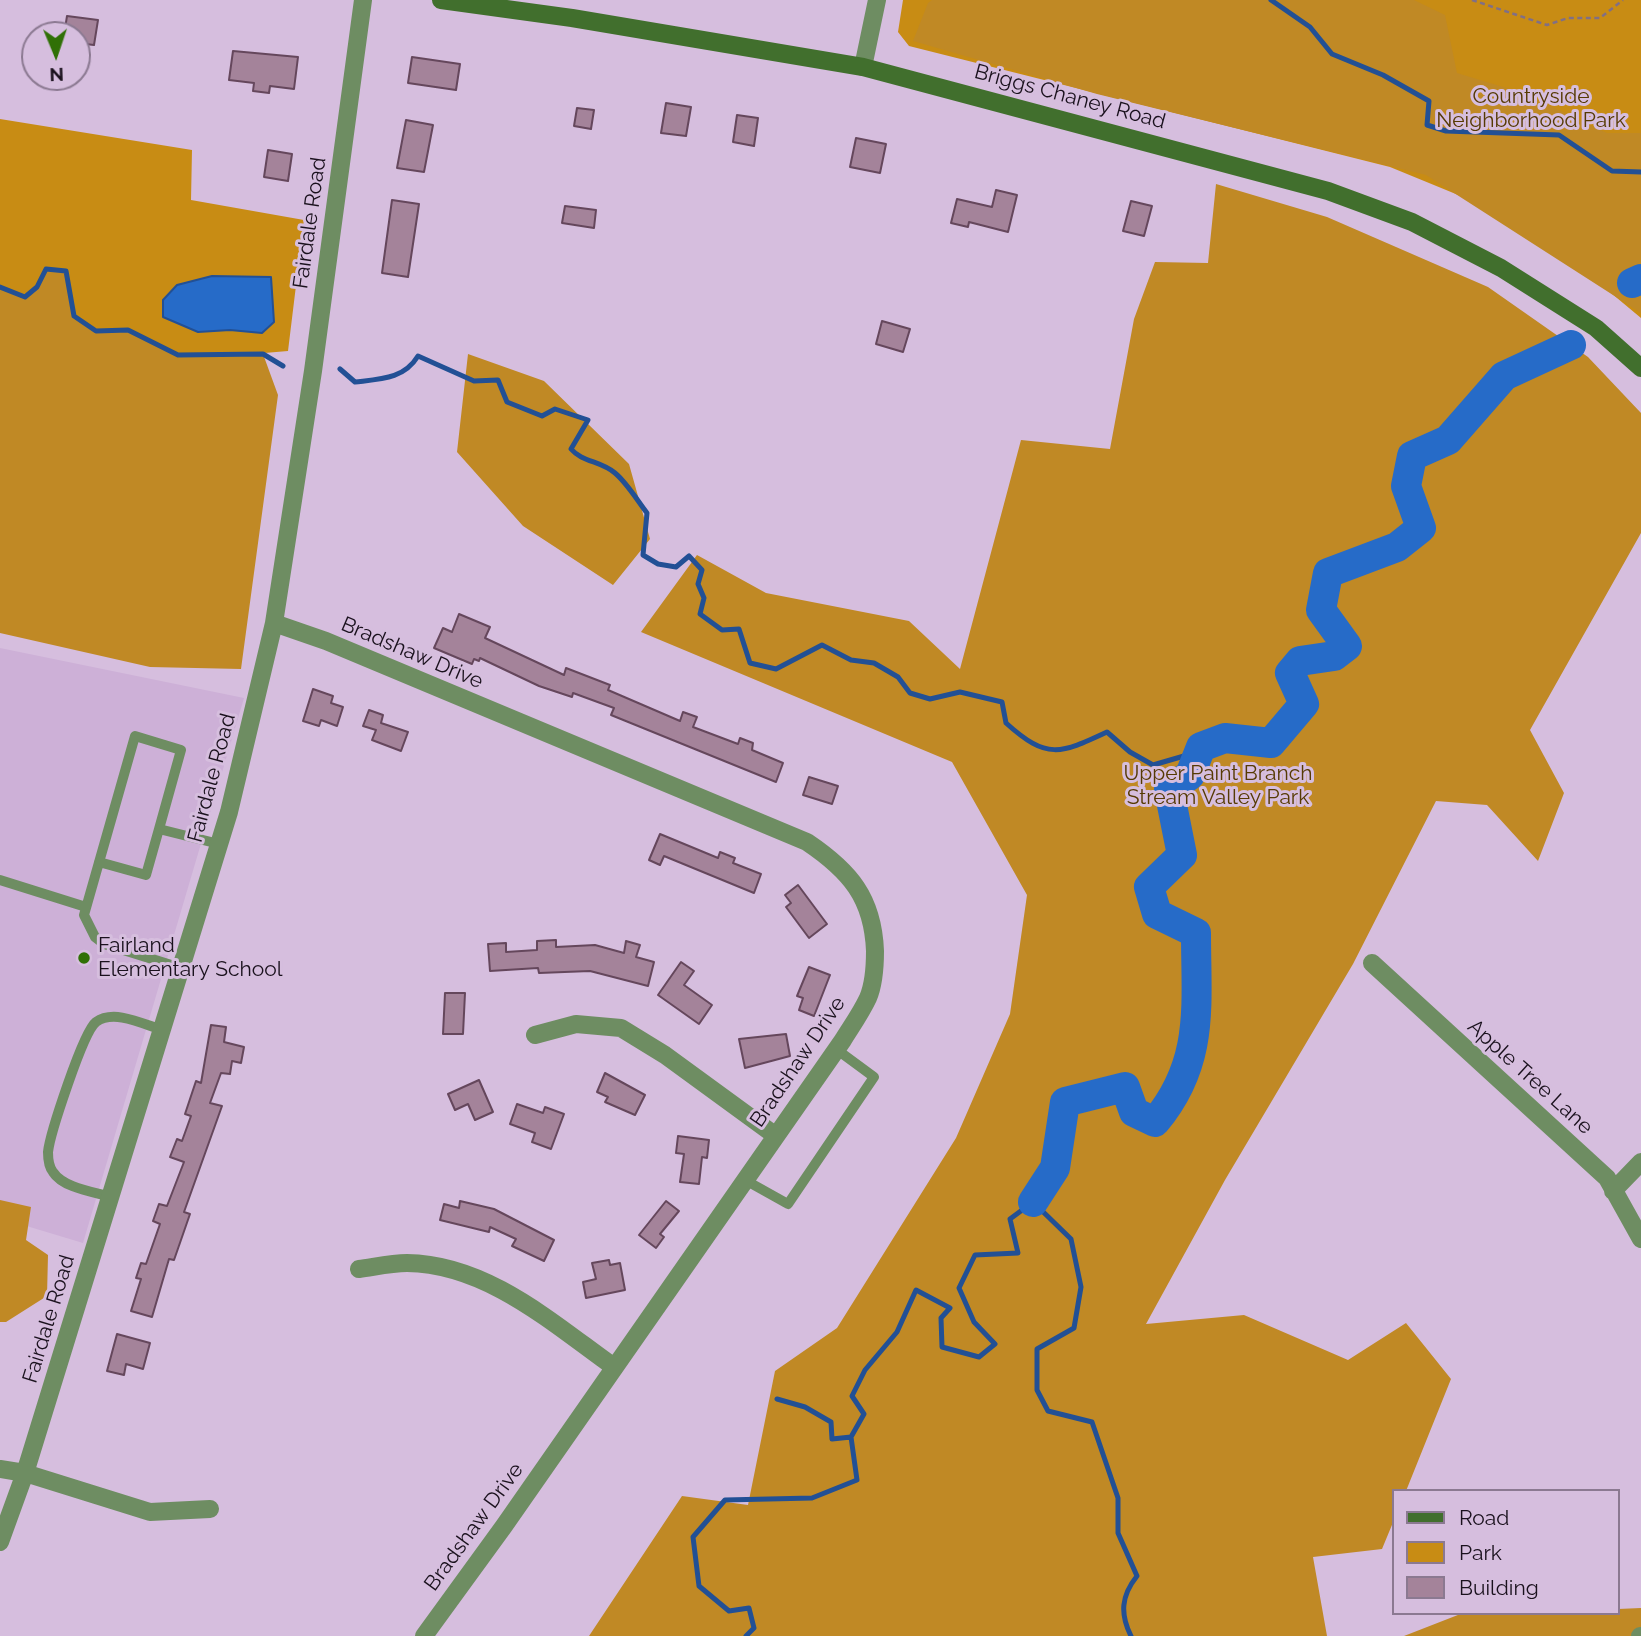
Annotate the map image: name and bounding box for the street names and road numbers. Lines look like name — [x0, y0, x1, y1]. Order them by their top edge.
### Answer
street label: Briggs Chaney Road — [972, 59, 1168, 135]
street label: Fairdale Road — [288, 156, 332, 290]
street label: Bradshaw Drive — [337, 612, 487, 694]
street label: Fairdale Road — [183, 711, 241, 845]
street label: Bradshaw Drive — [745, 992, 851, 1132]
street label: Apple Tree Lane — [1462, 1014, 1598, 1140]
street label: Fairdale Road — [18, 1252, 80, 1386]
street label: Bradshaw Drive — [419, 1458, 529, 1596]

